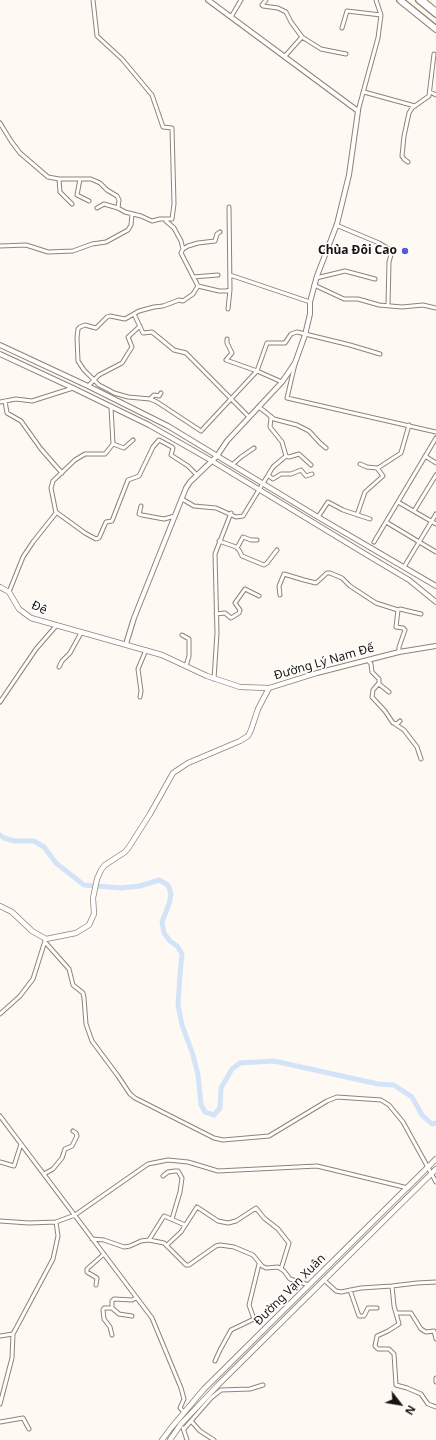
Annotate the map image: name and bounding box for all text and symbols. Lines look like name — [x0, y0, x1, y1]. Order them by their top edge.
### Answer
place label: Chùa Đôi Cao — [318, 244, 397, 258]
marker: Chùa Đôi Cao — [400, 246, 410, 256]
street label: Đê — [29, 598, 49, 618]
street label: Đường Lý Nam Đế — [272, 641, 376, 683]
street label: Đường Vạn Xuân — [251, 1251, 329, 1329]
north arrow — [380, 1384, 420, 1424]
text: N — [402, 1403, 419, 1418]

